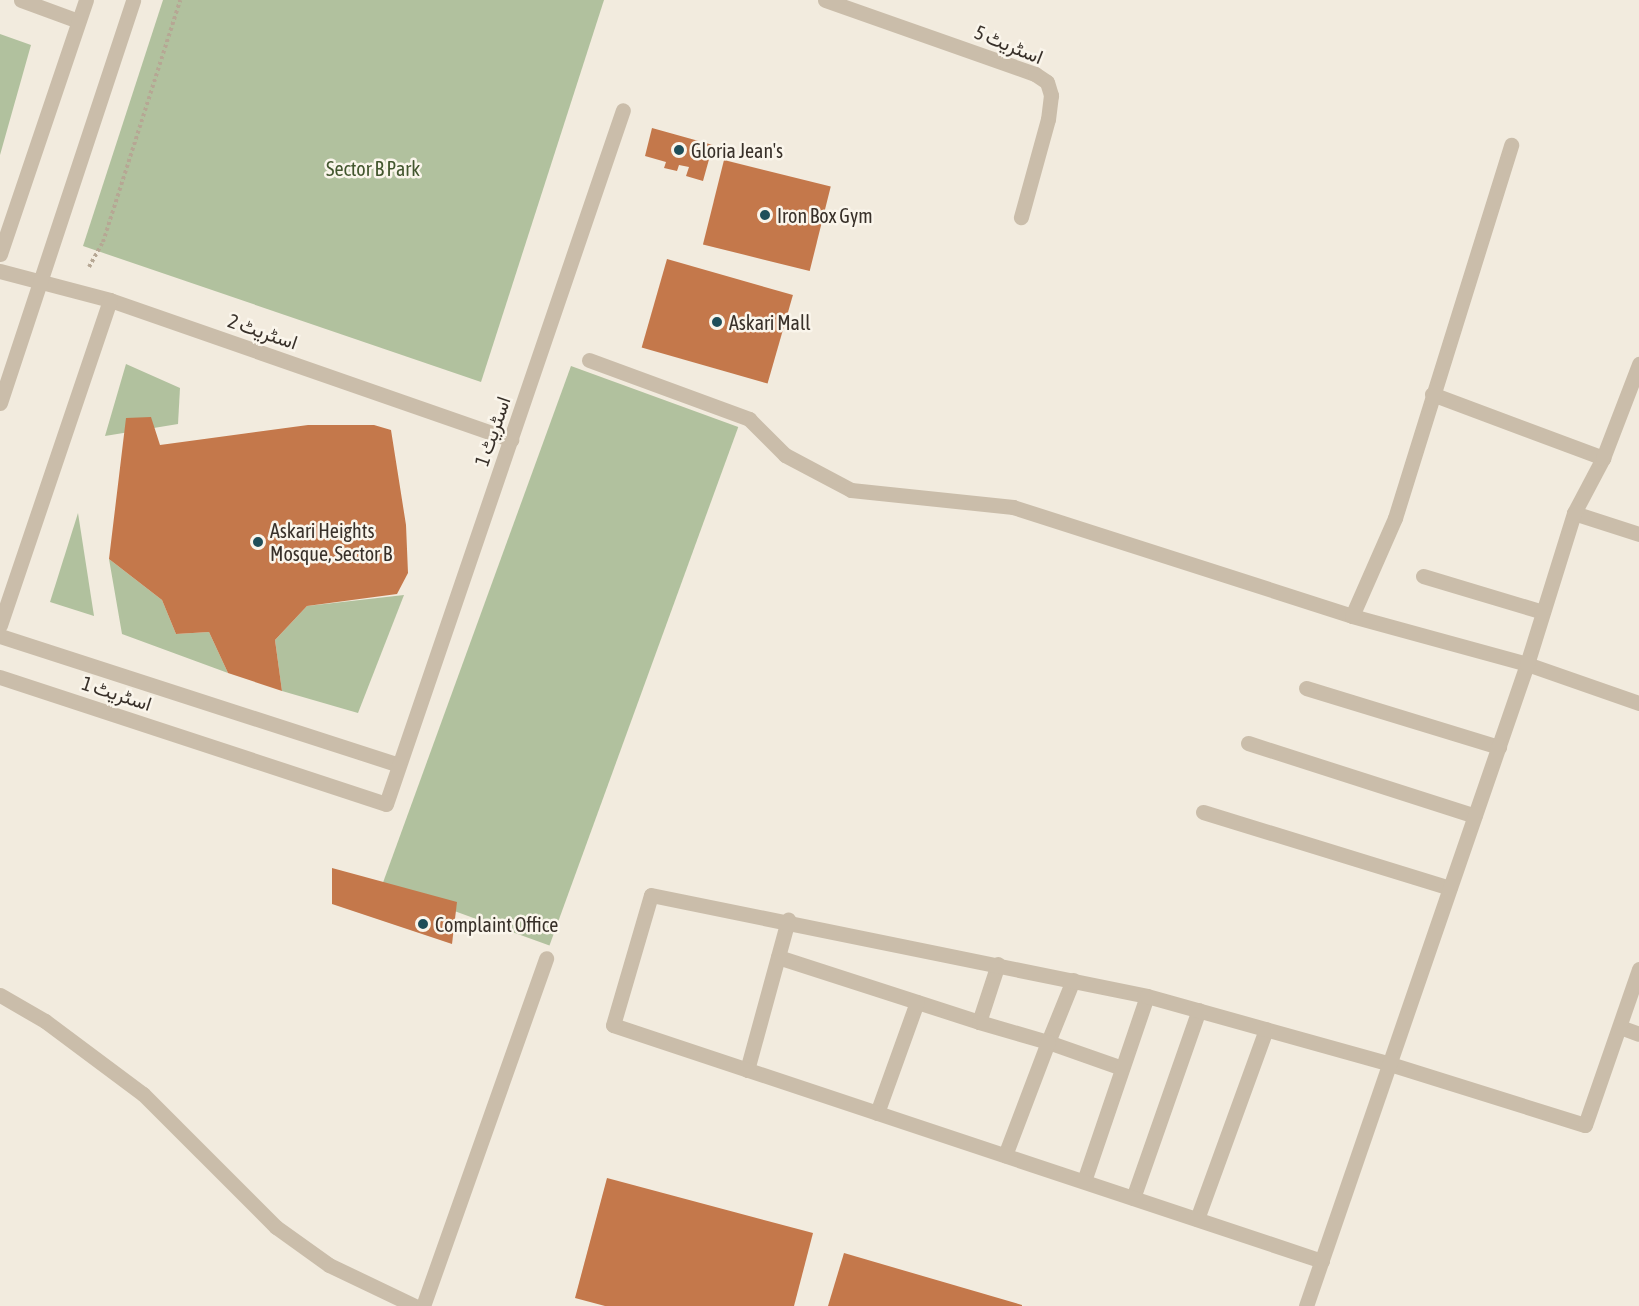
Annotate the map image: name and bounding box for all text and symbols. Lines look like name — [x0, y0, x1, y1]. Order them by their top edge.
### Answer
street label: اسٹریٹ 5 — [971, 19, 1047, 69]
place label: Gloria Jean's — [691, 138, 783, 162]
marker: Gloria Jean's — [672, 143, 686, 157]
park label: Sector B Park — [326, 156, 420, 180]
place label: Iron Box Gym — [777, 203, 873, 227]
marker: Iron Box Gym — [758, 208, 772, 222]
street label: اسٹریٹ 2 — [225, 308, 301, 354]
place label: Askari Mall — [729, 310, 810, 334]
marker: Askari Mall — [710, 315, 724, 329]
street label: اسٹریٹ 1 — [469, 393, 515, 469]
place label: Askari Heights Mosque, Sector B — [270, 518, 392, 565]
marker: Askari Heights Mosque, Sector B — [251, 535, 265, 549]
street label: اسٹریٹ 1 — [79, 670, 155, 716]
place label: Complaint Office — [435, 912, 558, 936]
marker: Complaint Office — [416, 917, 430, 931]

